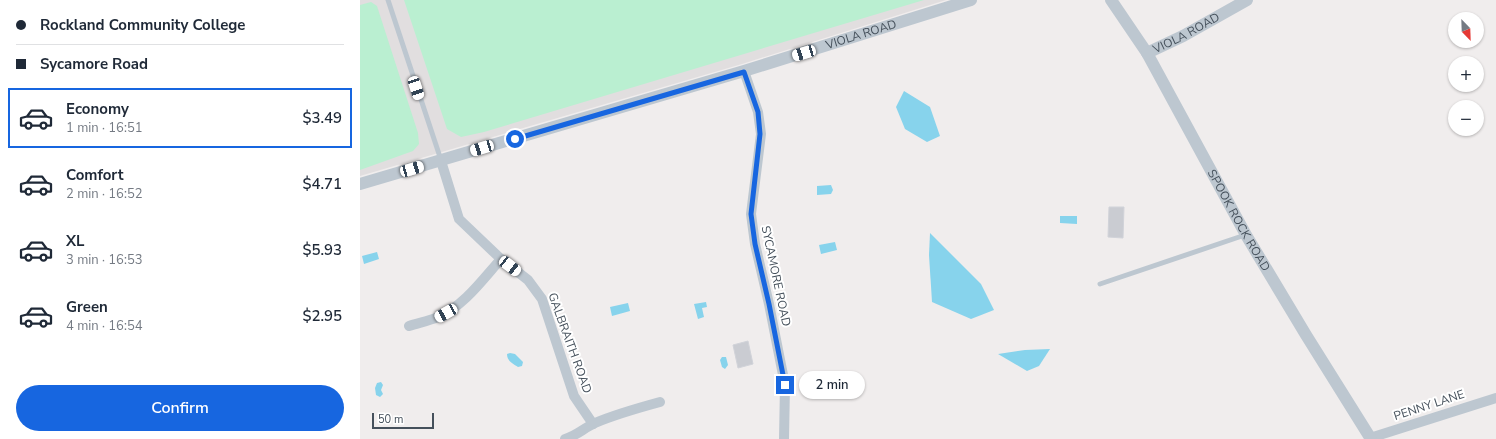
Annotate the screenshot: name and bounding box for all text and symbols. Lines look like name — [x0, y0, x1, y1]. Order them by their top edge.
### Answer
street label: VIOLA ROAD — [1149, 9, 1223, 58]
north arrow — [1448, 12, 1484, 48]
map controls — [1448, 12, 1484, 136]
text: Rockland Community College — [40, 15, 246, 35]
street label: VIOLA ROAD — [823, 16, 899, 53]
car — [791, 44, 817, 62]
text: Sycamore Road — [40, 54, 148, 74]
button: + — [1448, 56, 1484, 92]
car — [407, 75, 425, 101]
text: Economy — [66, 99, 129, 119]
icon: car — [18, 100, 54, 136]
button: − — [1448, 100, 1484, 136]
text: $3.49 — [302, 108, 342, 128]
text: 1 min · 16:51 — [66, 119, 142, 137]
route start — [506, 130, 524, 148]
car — [469, 139, 495, 157]
car — [399, 160, 425, 178]
text: Comfort — [66, 165, 123, 185]
icon: car — [18, 166, 54, 202]
street label: SPOOK ROCK ROAD — [1204, 167, 1274, 274]
text: $4.71 — [302, 174, 342, 194]
text: 2 min · 16:52 — [66, 185, 142, 203]
street label: SYCAMORE ROAD — [758, 224, 795, 328]
text: XL — [66, 231, 85, 251]
icon: car — [18, 232, 54, 268]
text: $5.93 — [302, 240, 342, 260]
text: 3 min · 16:53 — [66, 251, 142, 269]
car — [497, 254, 523, 278]
street label: GALBRAITH ROAD — [544, 290, 596, 396]
text: Green — [66, 297, 108, 317]
icon: car — [18, 298, 54, 334]
car — [433, 302, 459, 324]
text: $2.95 — [302, 306, 342, 326]
text: 4 min · 16:54 — [66, 317, 142, 335]
callout: 2 min — [799, 371, 865, 399]
route end — [776, 376, 794, 394]
text: 2 min — [815, 376, 849, 394]
button: Confirm — [16, 385, 344, 431]
street label: PENNY LANE — [1392, 386, 1466, 424]
scale bar — [372, 411, 434, 430]
text: 50 m — [378, 412, 403, 427]

